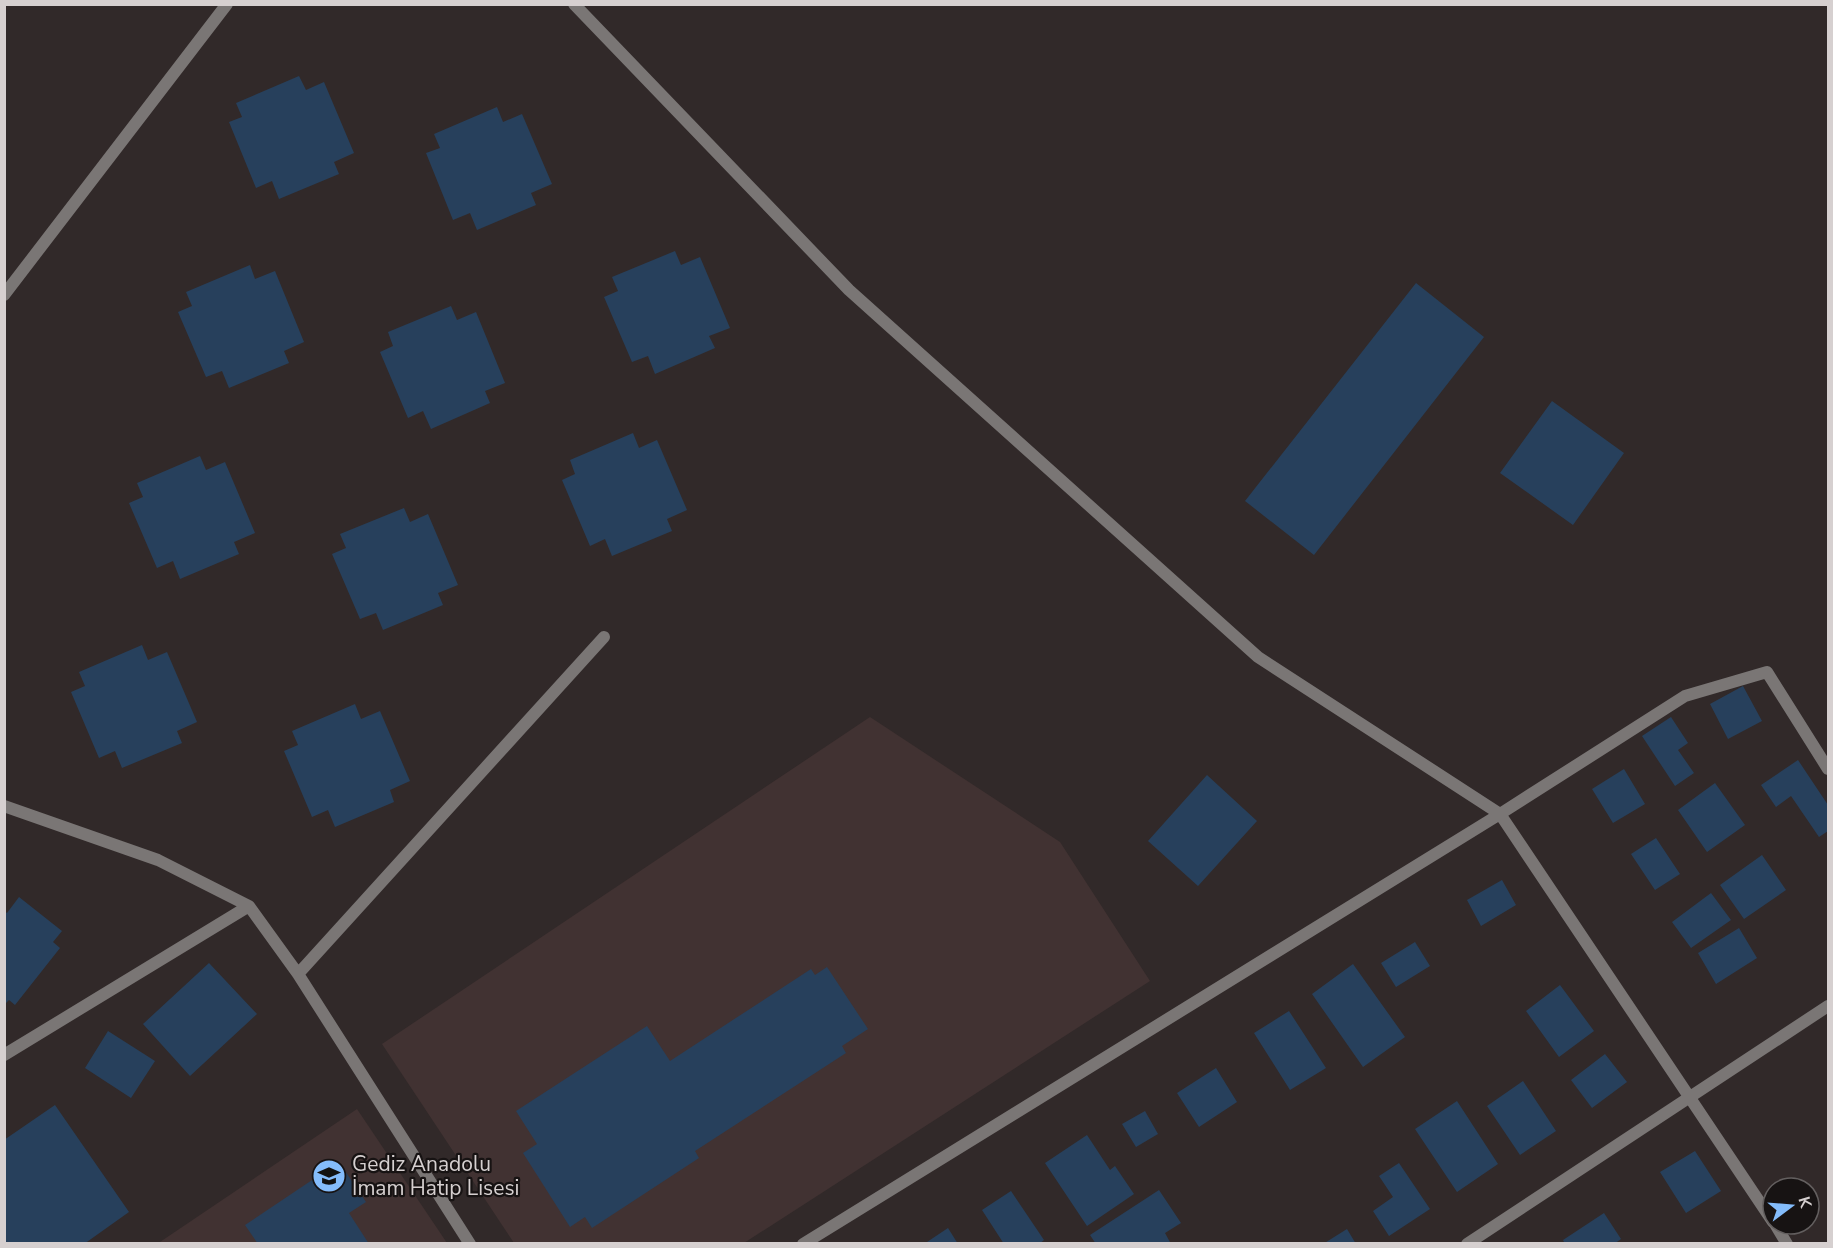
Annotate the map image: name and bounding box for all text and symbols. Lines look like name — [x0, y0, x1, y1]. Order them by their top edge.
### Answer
place label: Gediz Anadolu İmam Hatip Lisesi — [352, 1150, 519, 1202]
school or university icon: Gediz Anadolu İmam Hatip Lisesi — [311, 1158, 347, 1194]
north arrow — [1761, 1176, 1821, 1236]
text: K — [1792, 1194, 1817, 1212]

